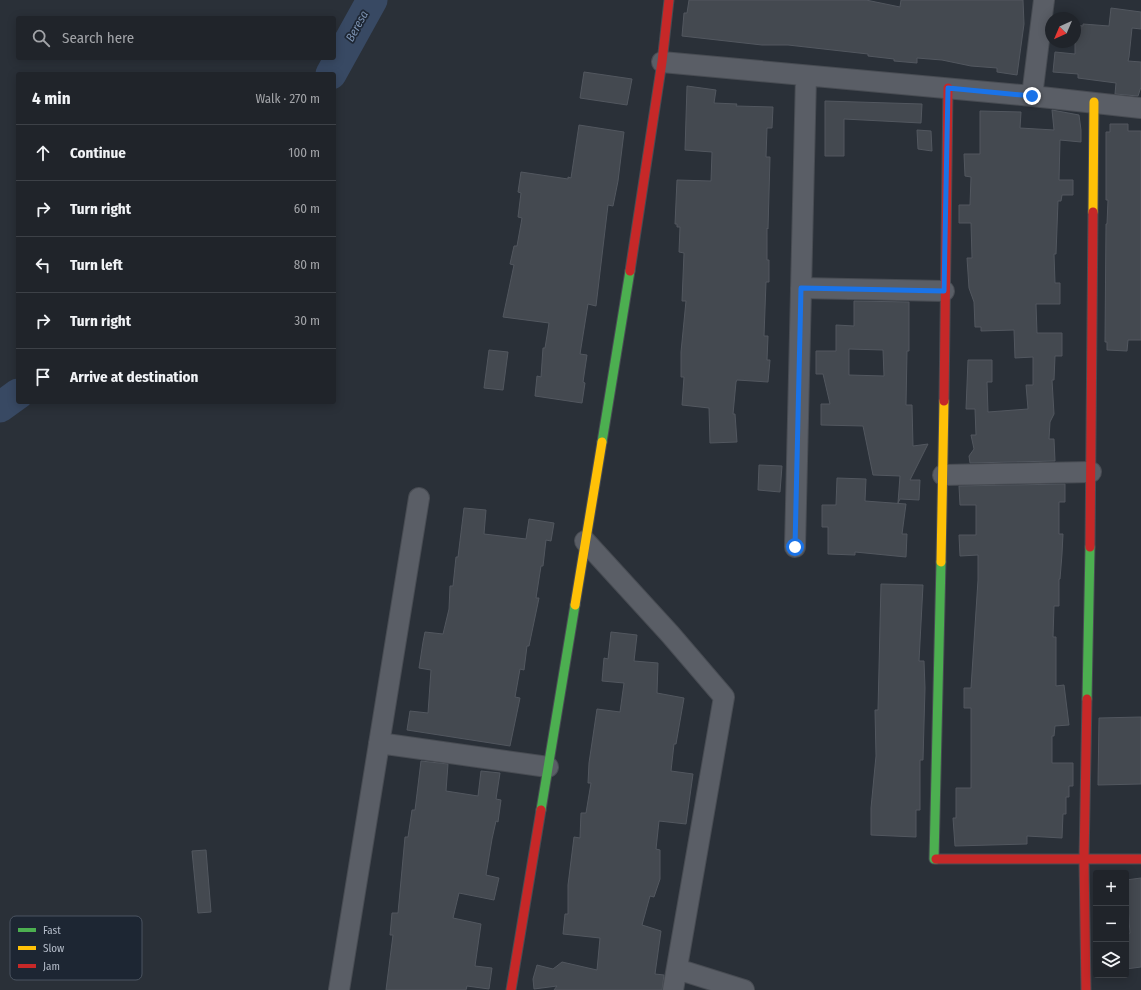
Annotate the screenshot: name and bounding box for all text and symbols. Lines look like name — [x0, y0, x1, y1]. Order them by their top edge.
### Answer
water label: Beresa — [343, 8, 371, 44]
north arrow — [1045, 12, 1081, 48]
search box — [16, 16, 336, 60]
icon: search — [30, 27, 52, 49]
text: Search here — [62, 29, 134, 47]
route end — [1023, 87, 1041, 105]
text: 4 min — [32, 88, 71, 109]
text: Walk · 270 m — [255, 91, 320, 106]
icon: ahead — [32, 142, 54, 164]
text: Continue — [70, 144, 126, 162]
text: 100 m — [288, 145, 320, 160]
icon: right — [32, 198, 54, 220]
text: Turn right — [70, 200, 131, 218]
text: 60 m — [294, 201, 320, 216]
icon: left — [32, 254, 54, 276]
text: Turn left — [70, 256, 123, 274]
text: 80 m — [294, 257, 320, 272]
icon: right — [32, 310, 54, 332]
text: Turn right — [70, 312, 131, 330]
text: 30 m — [294, 313, 320, 328]
icon: arrive — [32, 366, 54, 388]
text: Arrive at destination — [70, 368, 198, 386]
route start — [786, 538, 804, 556]
map controls — [1093, 870, 1129, 978]
button: + — [1093, 870, 1129, 906]
button: − — [1093, 906, 1129, 942]
legend — [10, 916, 142, 980]
text: Fast — [43, 924, 61, 937]
text: Slow — [43, 942, 64, 955]
button: layers — [1093, 942, 1129, 978]
text: Jam — [43, 960, 60, 973]

